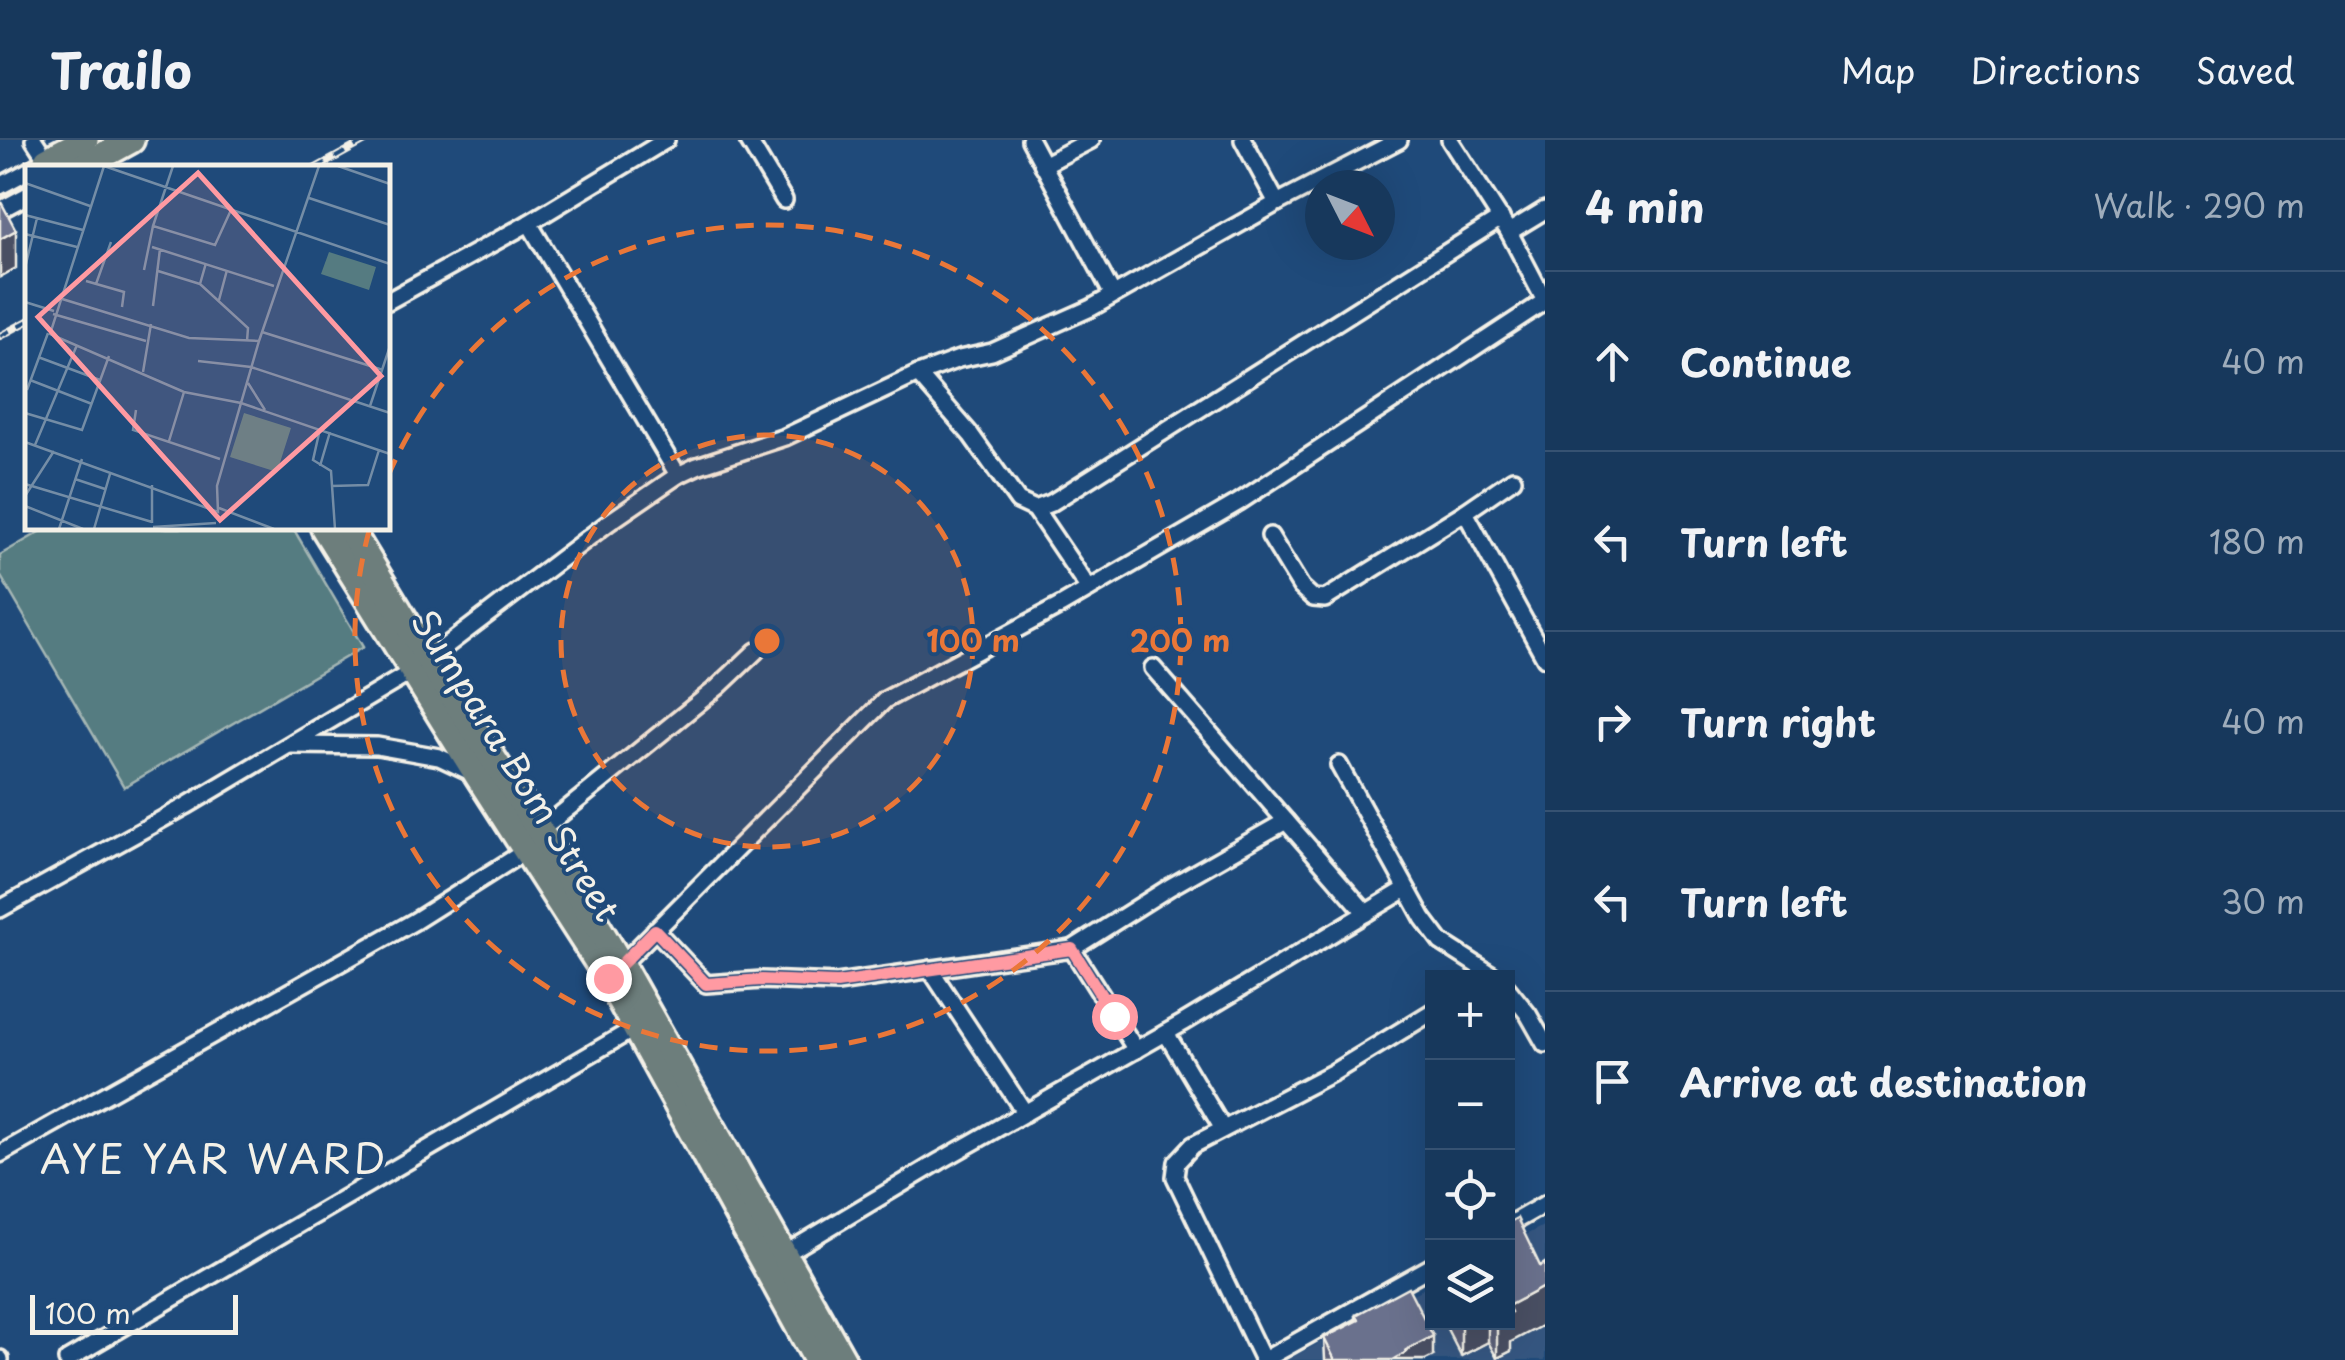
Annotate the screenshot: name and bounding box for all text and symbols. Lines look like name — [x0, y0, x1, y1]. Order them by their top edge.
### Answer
text: Trailo — [50, 33, 192, 105]
text: Map — [1841, 43, 1915, 96]
text: Directions — [1970, 43, 2141, 96]
text: Saved — [2196, 43, 2295, 96]
inset map — [25, 165, 390, 530]
north arrow — [1305, 170, 1395, 260]
text: 4 min — [1585, 174, 1705, 237]
text: Walk · 290 m — [2093, 181, 2305, 229]
text: Continue — [1680, 333, 1851, 390]
icon: ahead — [1585, 334, 1640, 389]
text: 40 m — [2221, 337, 2305, 385]
text: Turn left — [1680, 513, 1848, 570]
icon: left — [1585, 514, 1640, 569]
text: 180 m — [2209, 517, 2305, 565]
street label: Sumpara Bom Street — [399, 598, 635, 931]
text: 100 m — [926, 617, 1020, 662]
text: 200 m — [1130, 617, 1230, 662]
centre of rings — [749, 623, 785, 659]
text: Turn right — [1680, 693, 1876, 750]
icon: right — [1585, 694, 1640, 749]
text: 40 m — [2221, 697, 2305, 745]
text: Turn left — [1680, 873, 1848, 930]
icon: left — [1585, 874, 1640, 929]
text: 30 m — [2221, 877, 2305, 925]
route end — [586, 956, 632, 1002]
map controls — [1425, 970, 1515, 1330]
button: + — [1425, 970, 1515, 1060]
route start — [1092, 994, 1138, 1040]
text: Arrive at destination — [1680, 1053, 2088, 1110]
icon: arrive — [1585, 1054, 1640, 1109]
button: − — [1425, 1060, 1515, 1150]
district label: AYE YAR WARD — [40, 1127, 388, 1188]
button: locate — [1425, 1150, 1515, 1240]
button: layers — [1425, 1240, 1515, 1330]
scale bar — [30, 1290, 238, 1334]
text: 100 m — [45, 1291, 131, 1334]

